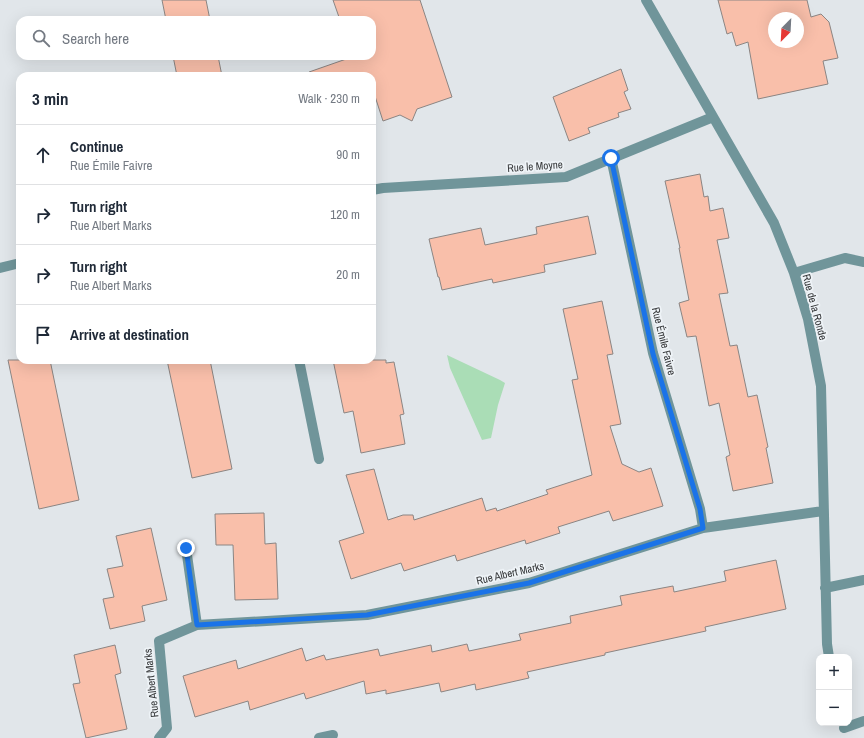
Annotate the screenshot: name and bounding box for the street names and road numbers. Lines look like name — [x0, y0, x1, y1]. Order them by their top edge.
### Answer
street label: Rue le Moyne — [507, 157, 563, 175]
street label: Rue de la Ronde — [799, 272, 831, 342]
street label: Rue Émile Faivre — [649, 305, 679, 377]
street label: Rue Albert Marks — [475, 558, 546, 588]
street label: Rue Albert Marks — [140, 647, 162, 718]

